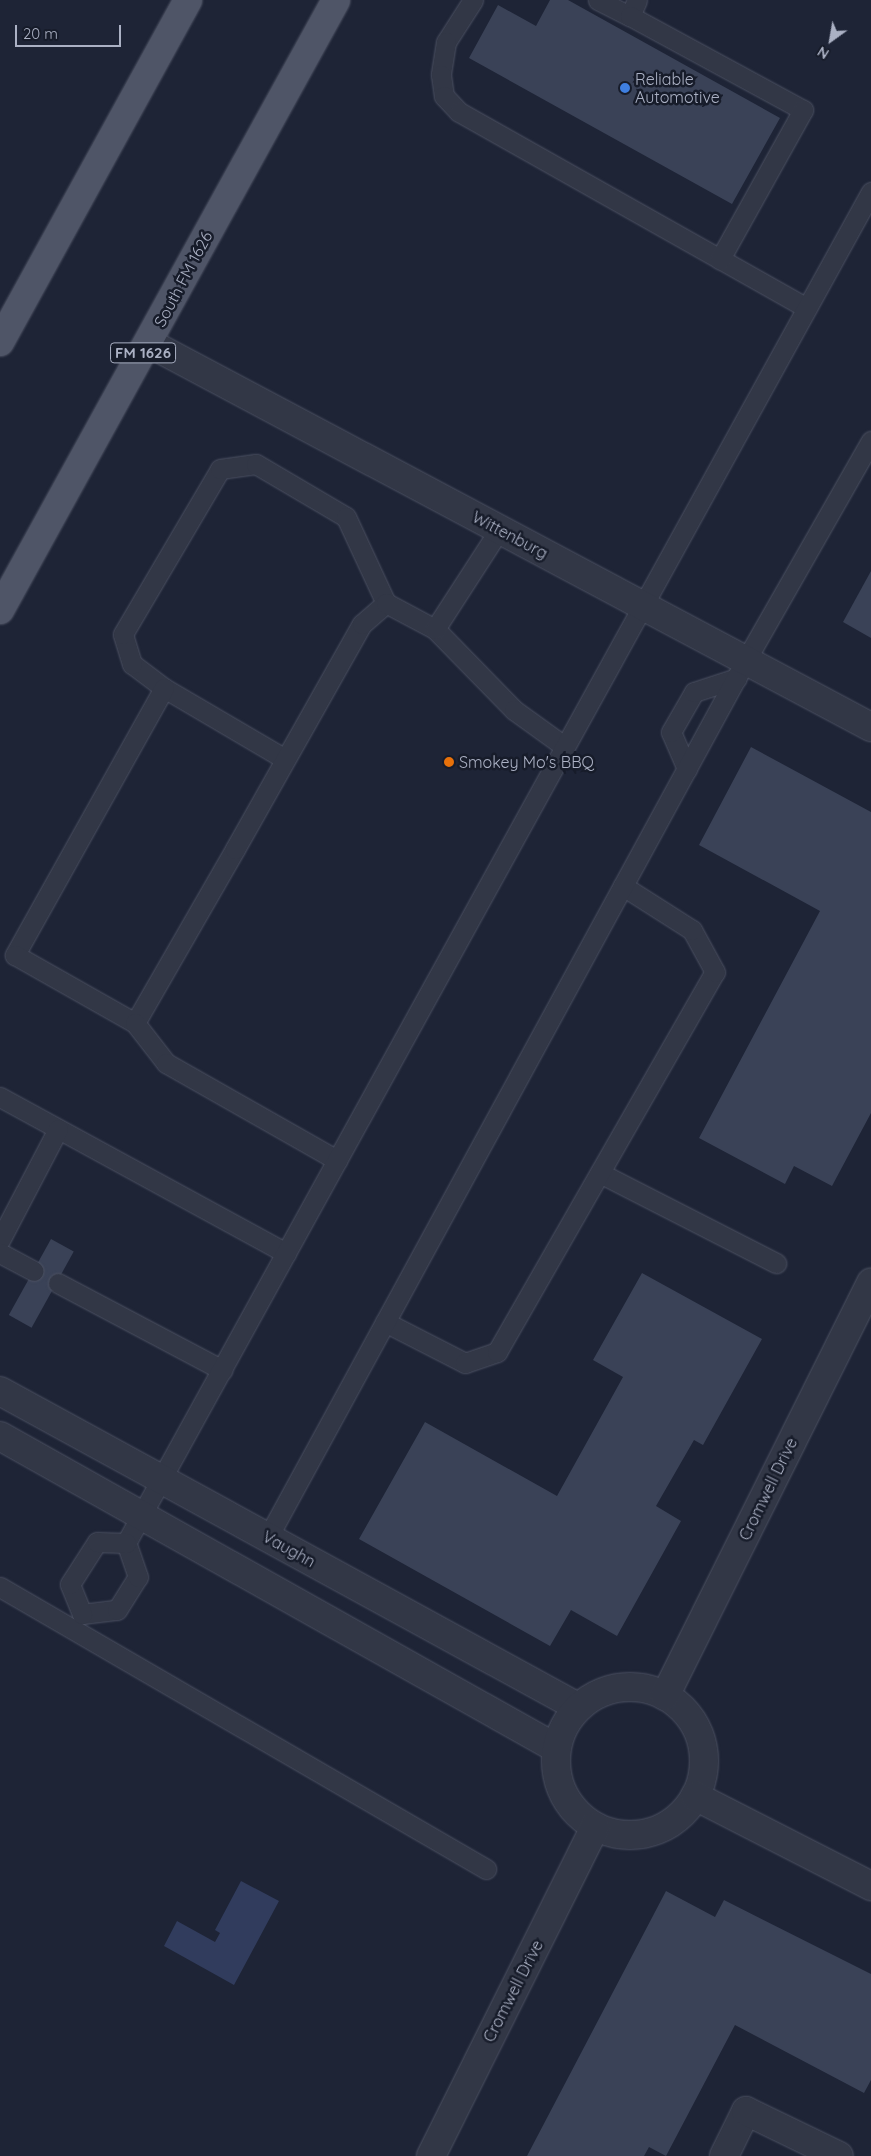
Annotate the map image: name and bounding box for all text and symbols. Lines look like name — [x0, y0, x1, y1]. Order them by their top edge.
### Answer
scale bar — [18, 15, 124, 47]
north arrow — [806, 15, 856, 65]
text: 20 m — [23, 24, 58, 43]
text: N — [814, 42, 832, 63]
place label: Reliable Automotive — [635, 69, 720, 107]
marker: Reliable Automotive — [619, 82, 631, 94]
street label: South FM 1626 — [150, 228, 216, 330]
road number: FM 1626 — [109, 340, 177, 366]
street label: Wittenburg — [469, 507, 551, 563]
place label: Smokey Mo's BBQ — [459, 752, 594, 772]
marker: Smokey Mo's BBQ — [443, 756, 455, 768]
street label: Cromwell Drive — [735, 1435, 801, 1543]
street label: Vaughn — [259, 1527, 319, 1571]
street label: Cromwell Drive — [479, 1937, 547, 2045]

